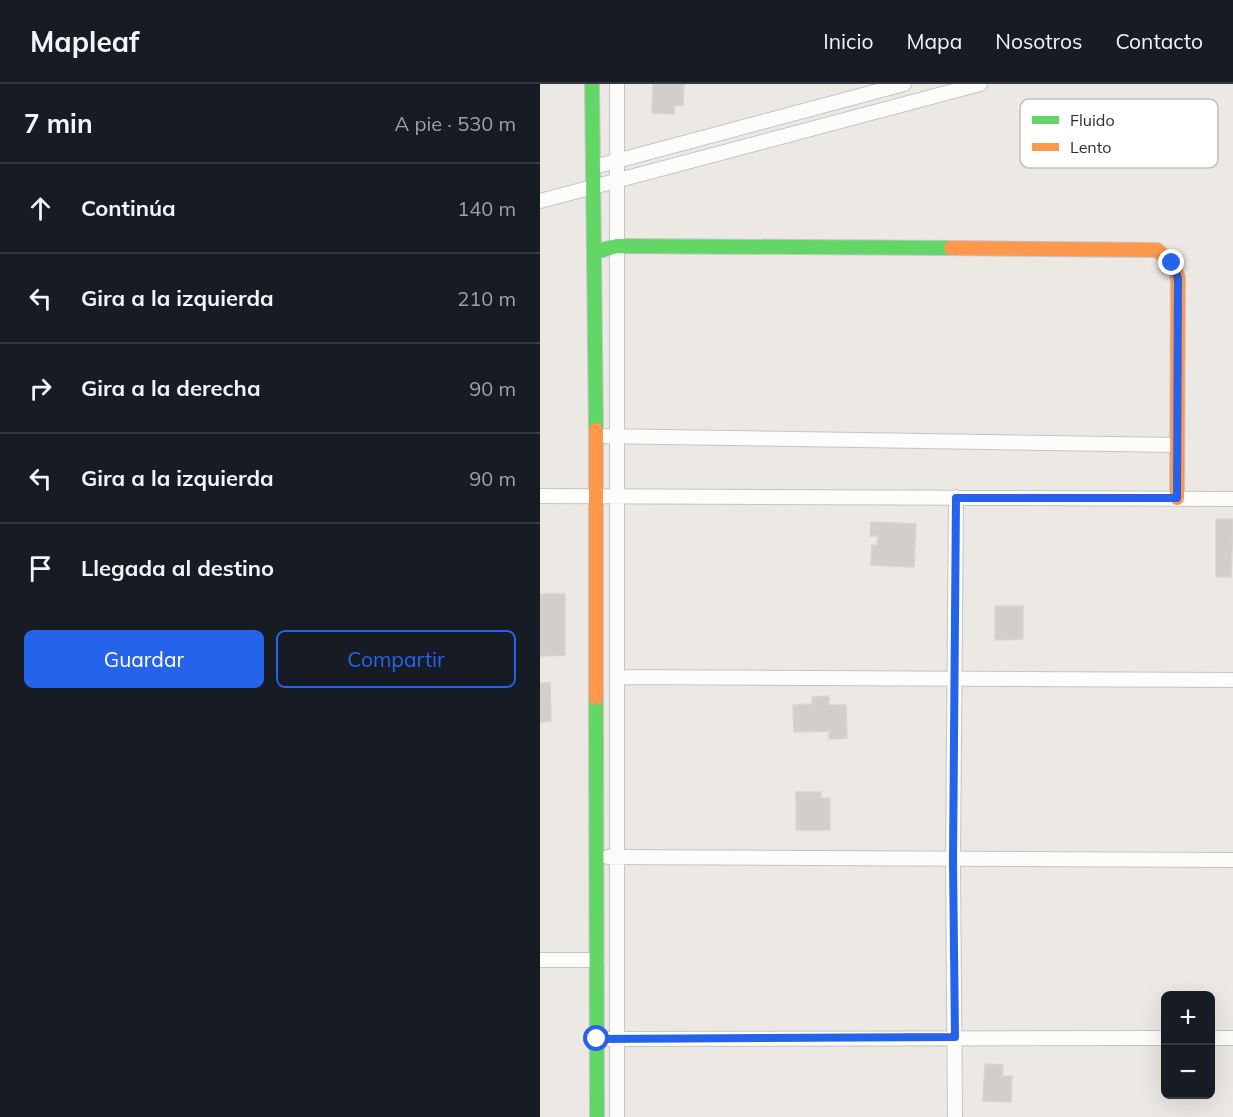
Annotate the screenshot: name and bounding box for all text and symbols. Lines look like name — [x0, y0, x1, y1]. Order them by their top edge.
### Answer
text: Mapleaf — [30, 24, 139, 59]
text: Inicio — [823, 28, 873, 54]
text: Mapa — [906, 28, 962, 54]
text: Nosotros — [995, 28, 1082, 54]
text: Contacto — [1115, 28, 1203, 54]
legend — [1020, 99, 1218, 168]
text: 7 min — [24, 107, 93, 140]
text: Fluido — [1070, 110, 1115, 130]
text: A pie · 530 m — [395, 111, 516, 136]
text: Lento — [1070, 137, 1111, 157]
icon: ahead — [24, 192, 57, 225]
text: Continúa — [81, 194, 176, 222]
text: 140 m — [457, 196, 516, 221]
route end — [1158, 249, 1184, 275]
icon: left — [24, 282, 57, 315]
text: Gira a la izquierda — [81, 284, 274, 312]
text: 210 m — [457, 286, 516, 311]
icon: right — [24, 372, 57, 405]
text: Gira a la derecha — [81, 374, 261, 402]
text: 90 m — [469, 376, 516, 401]
icon: left — [24, 462, 57, 495]
text: Gira a la izquierda — [81, 464, 274, 492]
text: 90 m — [469, 466, 516, 491]
icon: arrive — [24, 552, 57, 585]
text: Llegada al destino — [81, 554, 274, 582]
button: Guardar — [24, 630, 264, 688]
button: Compartir — [276, 630, 516, 688]
map controls — [1161, 991, 1215, 1099]
button: + — [1161, 991, 1215, 1045]
route start — [583, 1025, 609, 1051]
button: − — [1161, 1045, 1215, 1099]

